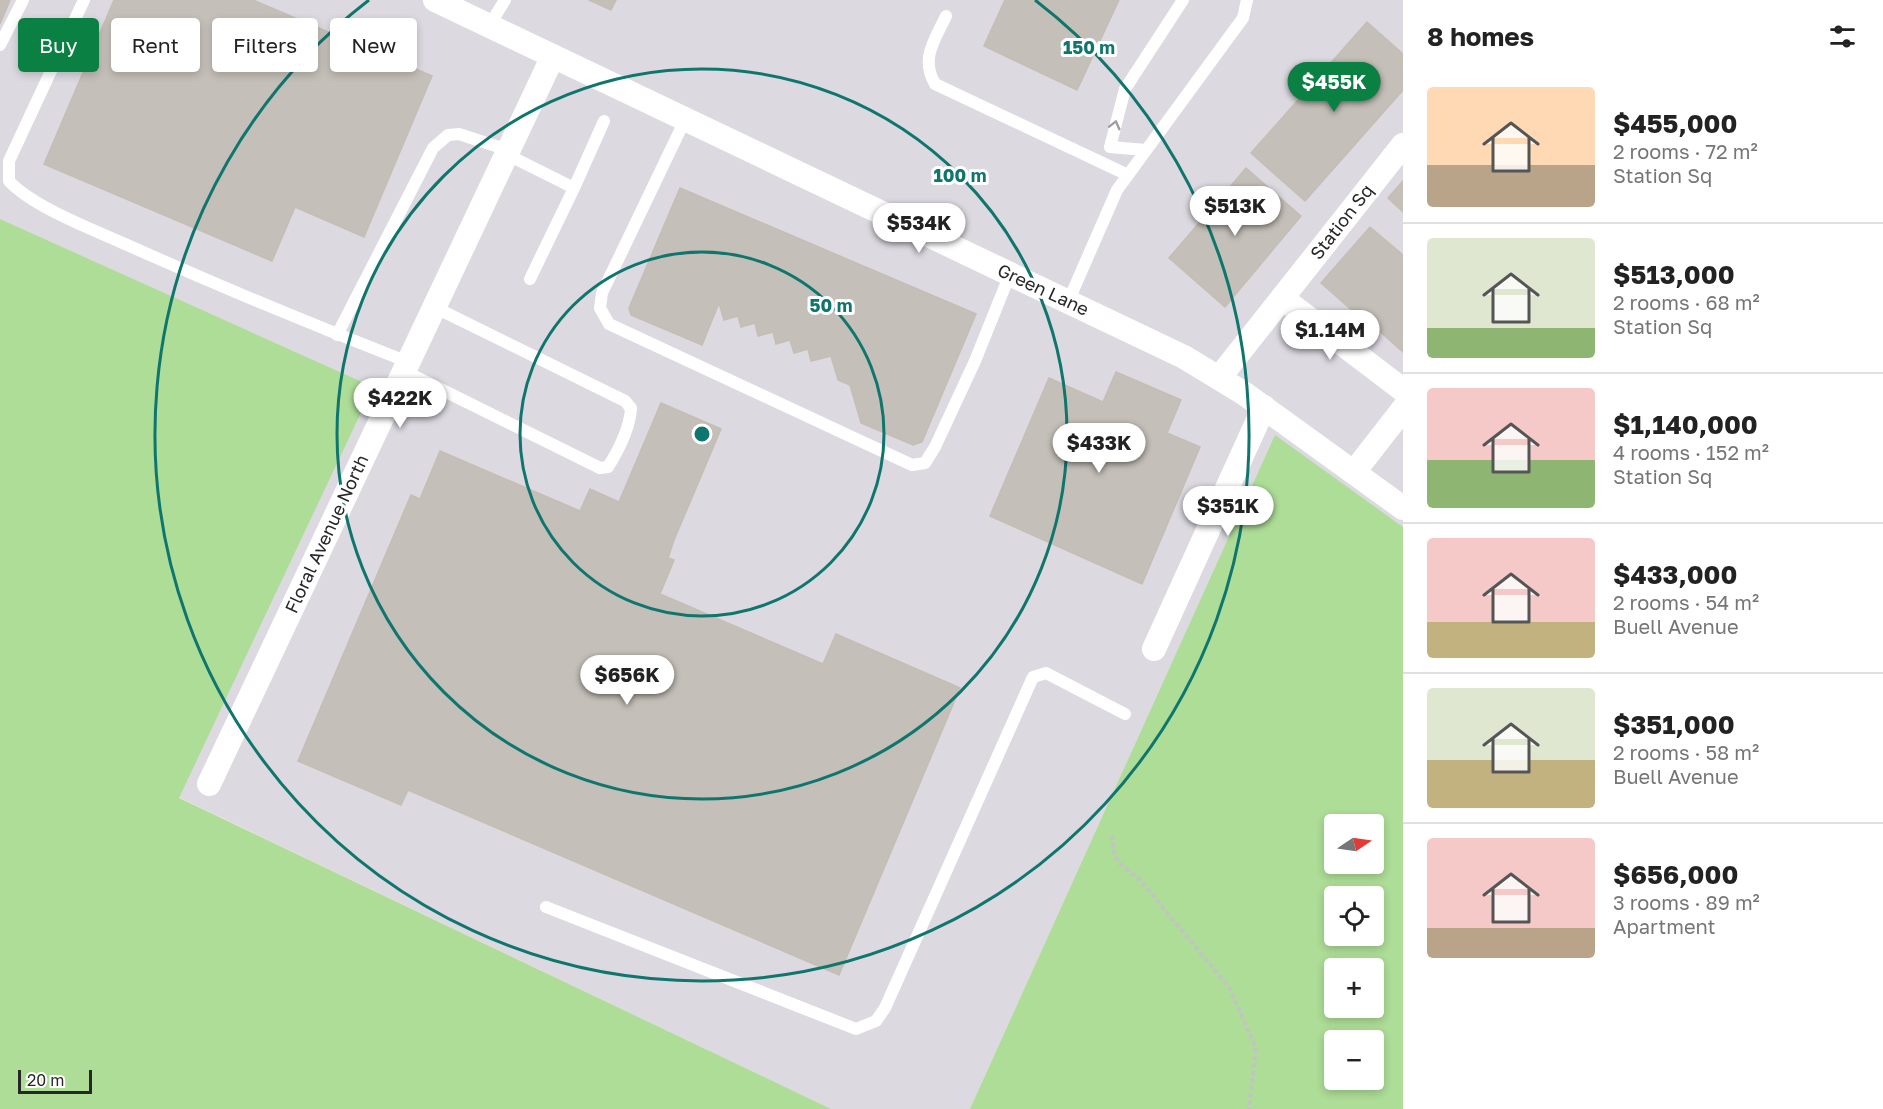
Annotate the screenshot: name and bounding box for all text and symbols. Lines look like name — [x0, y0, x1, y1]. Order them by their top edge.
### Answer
chip: Buy — [18, 18, 99, 72]
chip: Rent — [111, 18, 200, 72]
chip: Filters — [212, 18, 318, 72]
chip: New — [330, 18, 417, 72]
icon: filters — [1826, 20, 1859, 53]
text: 8 homes — [1427, 21, 1534, 52]
text: 150 m — [1063, 36, 1115, 58]
pin: $455K — [1292, 62, 1376, 113]
text: $455K — [1302, 69, 1366, 93]
text: $455,000 — [1613, 108, 1737, 139]
icon: home — [1475, 111, 1547, 183]
one-way arrow — [1108, 121, 1121, 131]
text: 2 rooms · 72 m² — [1613, 139, 1758, 163]
text: Station Sq — [1613, 163, 1712, 187]
text: 100 m — [934, 164, 986, 186]
street label: Station Sq — [1305, 179, 1377, 263]
pin: $513K — [1193, 186, 1277, 237]
text: $513K — [1204, 193, 1266, 217]
pin: $534K — [877, 203, 961, 254]
text: $534K — [887, 210, 951, 234]
street label: Green Lane — [994, 258, 1093, 320]
text: $513,000 — [1613, 259, 1735, 290]
icon: home — [1475, 262, 1547, 334]
text: 2 rooms · 68 m² — [1613, 290, 1760, 314]
text: 50 m — [810, 294, 852, 316]
pin: $1.14M — [1281, 310, 1379, 361]
text: Station Sq — [1613, 314, 1712, 338]
text: $1.14M — [1295, 317, 1365, 341]
pin: $422K — [358, 378, 442, 429]
text: $422K — [368, 385, 432, 409]
text: $1,140,000 — [1613, 409, 1758, 440]
icon: home — [1475, 412, 1547, 484]
pin: $433K — [1057, 423, 1141, 474]
centre of rings — [692, 424, 712, 444]
text: $433K — [1067, 430, 1131, 454]
text: 4 rooms · 152 m² — [1613, 440, 1769, 464]
street label: Floral Avenue North — [280, 451, 373, 616]
text: Station Sq — [1613, 464, 1712, 488]
pin: $351K — [1186, 486, 1270, 537]
text: $351K — [1197, 493, 1259, 517]
text: $433,000 — [1613, 559, 1737, 590]
icon: home — [1475, 562, 1547, 634]
text: 2 rooms · 54 m² — [1613, 590, 1759, 614]
text: Buell Avenue — [1613, 614, 1739, 638]
pin: $656K — [585, 655, 669, 706]
text: $656K — [594, 662, 660, 686]
text: $351,000 — [1613, 709, 1735, 740]
icon: home — [1475, 712, 1547, 784]
text: 2 rooms · 58 m² — [1613, 740, 1759, 764]
text: Buell Avenue — [1613, 764, 1739, 788]
north arrow — [1324, 814, 1384, 874]
map controls — [1324, 814, 1384, 1090]
text: $656,000 — [1613, 859, 1738, 890]
icon: home — [1475, 862, 1547, 934]
button: locate — [1324, 886, 1384, 946]
text: 3 rooms · 89 m² — [1613, 890, 1760, 914]
text: Apartment — [1613, 914, 1716, 938]
button: + — [1324, 958, 1384, 1018]
button: − — [1324, 1030, 1384, 1090]
scale bar — [18, 1067, 92, 1094]
text: 20 m — [27, 1070, 64, 1090]

